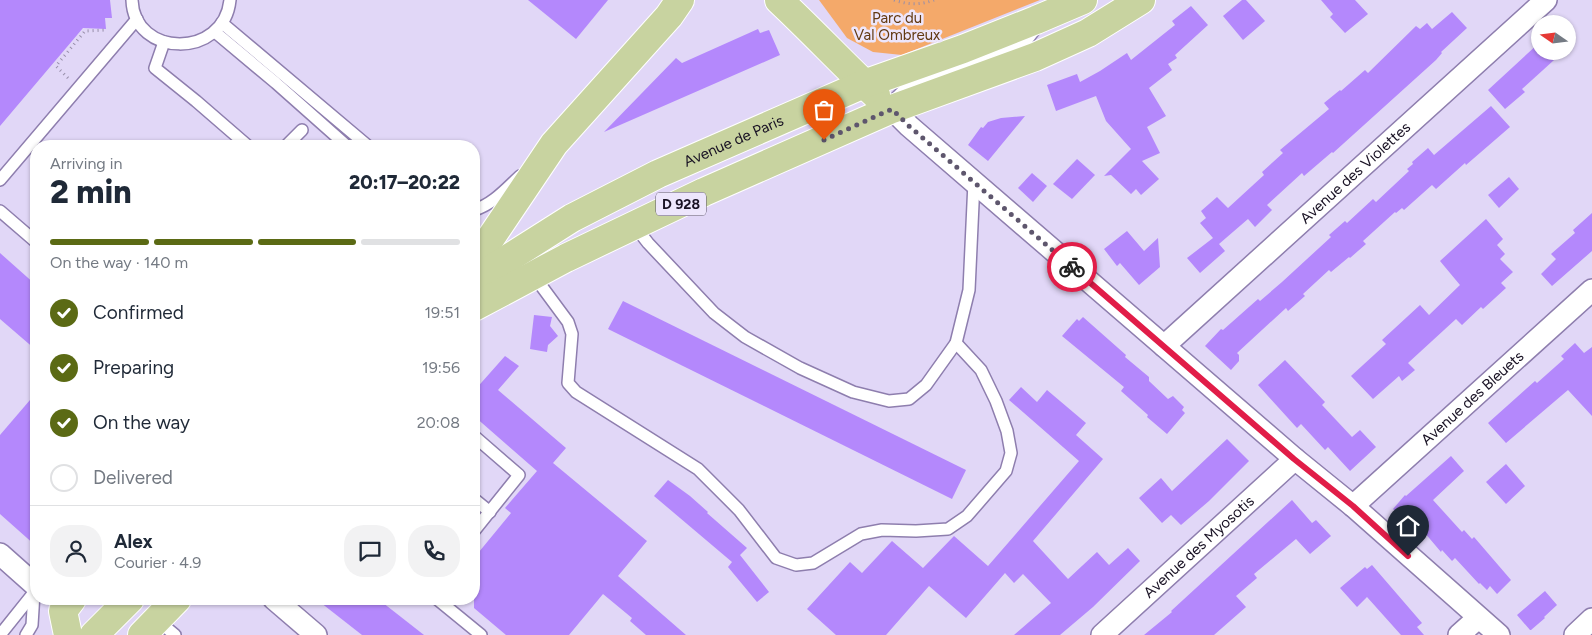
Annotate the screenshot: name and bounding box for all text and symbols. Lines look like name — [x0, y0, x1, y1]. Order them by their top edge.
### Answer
park label: Parc du Val Ombreux — [854, 9, 940, 44]
north arrow — [1531, 15, 1576, 60]
map controls — [1531, 15, 1576, 60]
pin — [803, 89, 845, 140]
icon: bag — [810, 96, 838, 124]
street label: Avenue de Paris — [681, 111, 786, 171]
street label: Avenue des Violettes — [1296, 118, 1414, 227]
text: Arriving in — [50, 154, 122, 173]
text: 20:17–20:22 — [349, 171, 460, 194]
text: 2 min — [50, 173, 132, 211]
road number: D 928 — [656, 192, 706, 215]
courier — [1047, 242, 1097, 292]
text: On the way · 140 m — [50, 253, 188, 272]
icon: bike — [1058, 253, 1086, 281]
icon: check — [50, 299, 78, 327]
text: Confirmed — [93, 301, 184, 324]
text: 19:51 — [424, 303, 460, 322]
street label: Avenue des Bleuets — [1417, 347, 1528, 449]
icon: check — [50, 354, 78, 382]
text: Preparing — [93, 356, 174, 379]
text: 19:56 — [422, 358, 460, 377]
icon: check — [50, 409, 78, 437]
text: On the way — [93, 411, 190, 434]
text: 20:08 — [417, 413, 460, 432]
text: Delivered — [93, 466, 173, 489]
street label: Avenue des Myosotis — [1140, 492, 1258, 602]
pin — [1387, 505, 1429, 556]
icon: home — [1394, 512, 1422, 540]
button: person — [50, 525, 102, 577]
button: chat — [344, 525, 396, 577]
button: phone — [408, 525, 460, 577]
text: Alex — [114, 530, 153, 553]
text: Courier · 4.9 — [114, 553, 201, 572]

